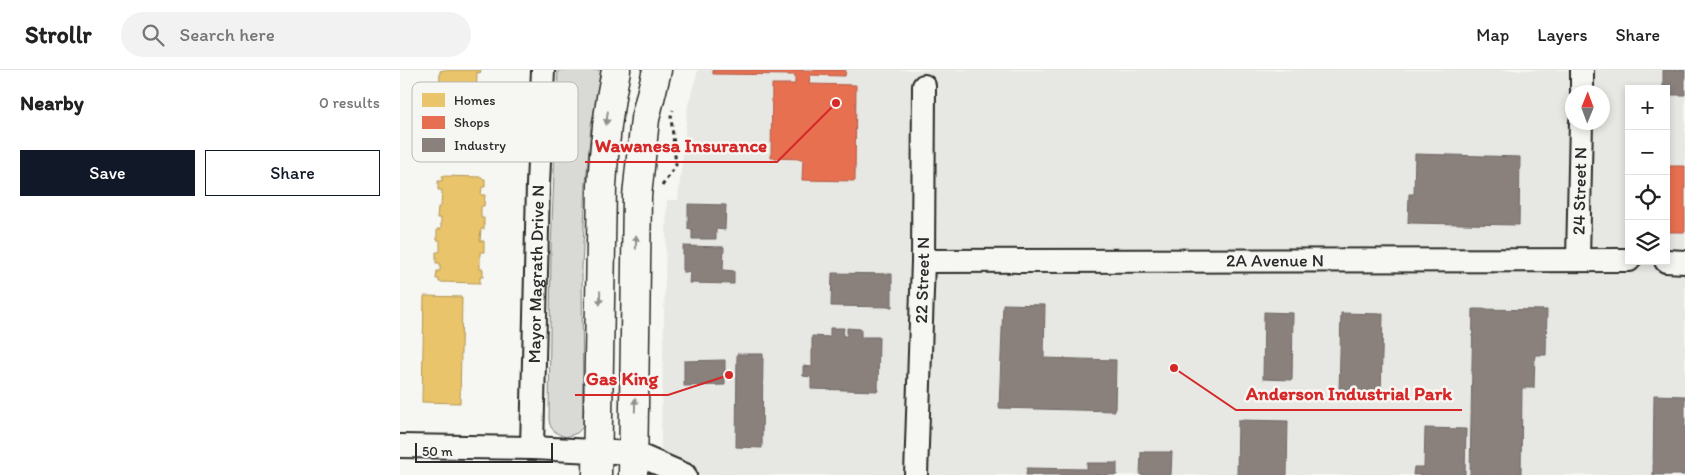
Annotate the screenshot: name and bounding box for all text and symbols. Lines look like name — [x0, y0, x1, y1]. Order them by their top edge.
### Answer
search box — [121, 12, 471, 57]
text: Strollr — [25, 20, 91, 49]
icon: search — [139, 21, 167, 49]
text: Search here — [179, 23, 275, 46]
text: Map — [1476, 24, 1509, 46]
text: Layers — [1537, 24, 1587, 46]
text: Share — [1615, 24, 1660, 46]
legend — [412, 82, 578, 162]
north arrow — [1565, 85, 1610, 130]
map controls — [1625, 85, 1670, 265]
button: + — [1625, 85, 1670, 130]
text: Nearby — [20, 90, 84, 115]
text: Homes — [454, 92, 496, 109]
text: 0 results — [319, 93, 380, 112]
one-way arrow — [603, 110, 611, 126]
text: Shops — [454, 114, 490, 131]
callout: Wawanesa Insurance — [585, 128, 777, 162]
button: − — [1625, 130, 1670, 175]
text: Wawanesa Insurance — [595, 134, 767, 157]
text: Industry — [454, 137, 506, 154]
street label: 24 Street N — [1568, 147, 1591, 235]
button: Save — [20, 150, 195, 196]
button: Share — [205, 150, 380, 196]
button: locate — [1625, 175, 1670, 220]
street label: Mayor Magrath Drive N — [523, 184, 549, 364]
button: layers — [1625, 220, 1670, 265]
one-way arrow — [632, 234, 640, 250]
street label: 22 Street N — [910, 237, 934, 324]
street label: 2A Avenue N — [1226, 249, 1324, 272]
one-way arrow — [596, 290, 604, 306]
callout: Gas King — [575, 361, 668, 395]
text: Gas King — [586, 367, 659, 390]
callout: Anderson Industrial Park — [1236, 376, 1462, 410]
text: Anderson Industrial Park — [1245, 382, 1452, 405]
one-way arrow — [631, 396, 639, 412]
scale bar — [415, 440, 552, 463]
text: 50 m — [422, 443, 453, 460]

